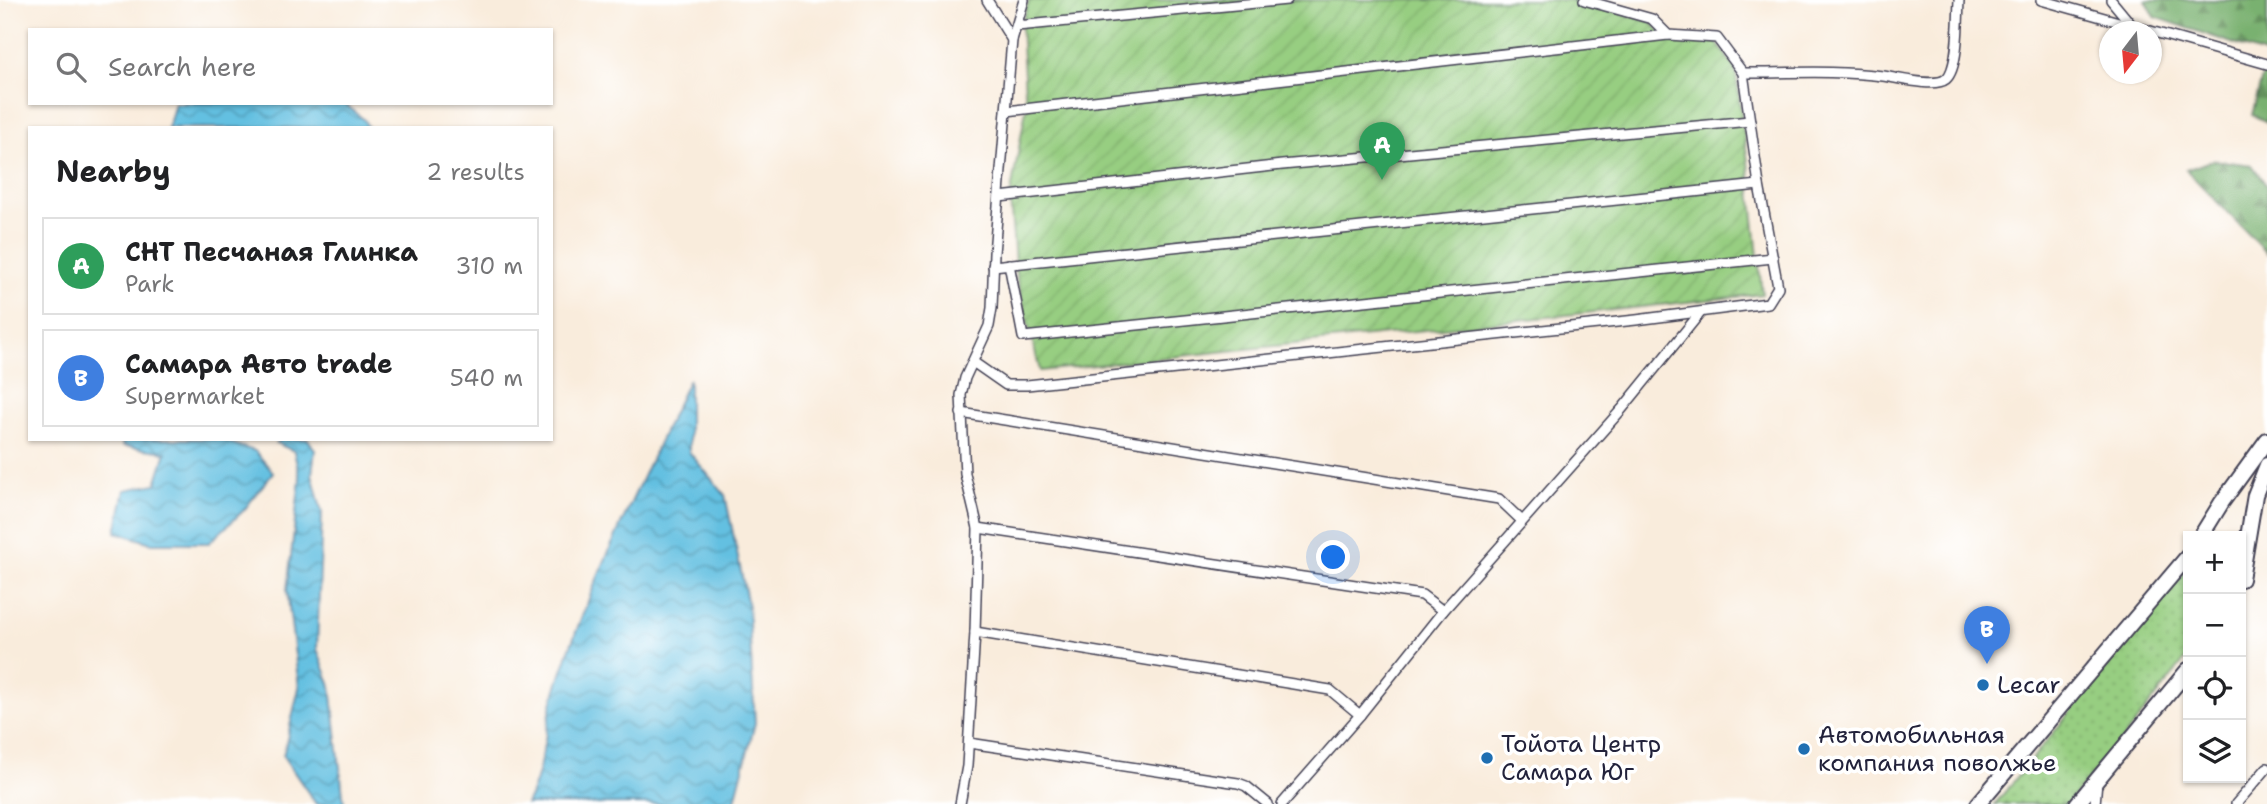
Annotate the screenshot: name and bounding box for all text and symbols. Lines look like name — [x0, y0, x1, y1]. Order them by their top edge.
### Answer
north arrow — [2099, 21, 2162, 84]
search box — [28, 28, 553, 105]
icon: search — [52, 48, 90, 86]
text: Search here — [108, 49, 257, 84]
pin: A — [1359, 122, 1405, 180]
text: Nearby — [56, 151, 171, 192]
text: 2 results — [426, 157, 525, 187]
text: СНТ Песчаная Глинка — [125, 234, 418, 269]
text: A — [72, 251, 90, 281]
text: 310 m — [455, 251, 523, 281]
text: Park — [125, 269, 174, 299]
text: Самара Авто trade — [125, 346, 393, 381]
text: B — [74, 363, 88, 393]
text: 540 m — [450, 363, 523, 393]
text: Supermarket — [125, 381, 265, 411]
map controls — [2183, 531, 2246, 783]
button: + — [2183, 531, 2246, 594]
your location — [1316, 540, 1350, 574]
button: − — [2183, 594, 2246, 657]
pin: B — [1964, 606, 2010, 664]
button: locate — [2183, 657, 2246, 720]
place label: Lecar — [1997, 669, 2061, 701]
marker: Lecar — [1975, 677, 1991, 693]
place label: Автомобильная компания поволжье — [1818, 719, 2057, 779]
button: layers — [2183, 720, 2246, 783]
place label: Тойота Центр Самара Юг — [1501, 728, 1661, 788]
marker: Автомобильная компания поволжье — [1796, 741, 1812, 757]
marker: Тойота Центр Самара Юг — [1479, 750, 1495, 766]

